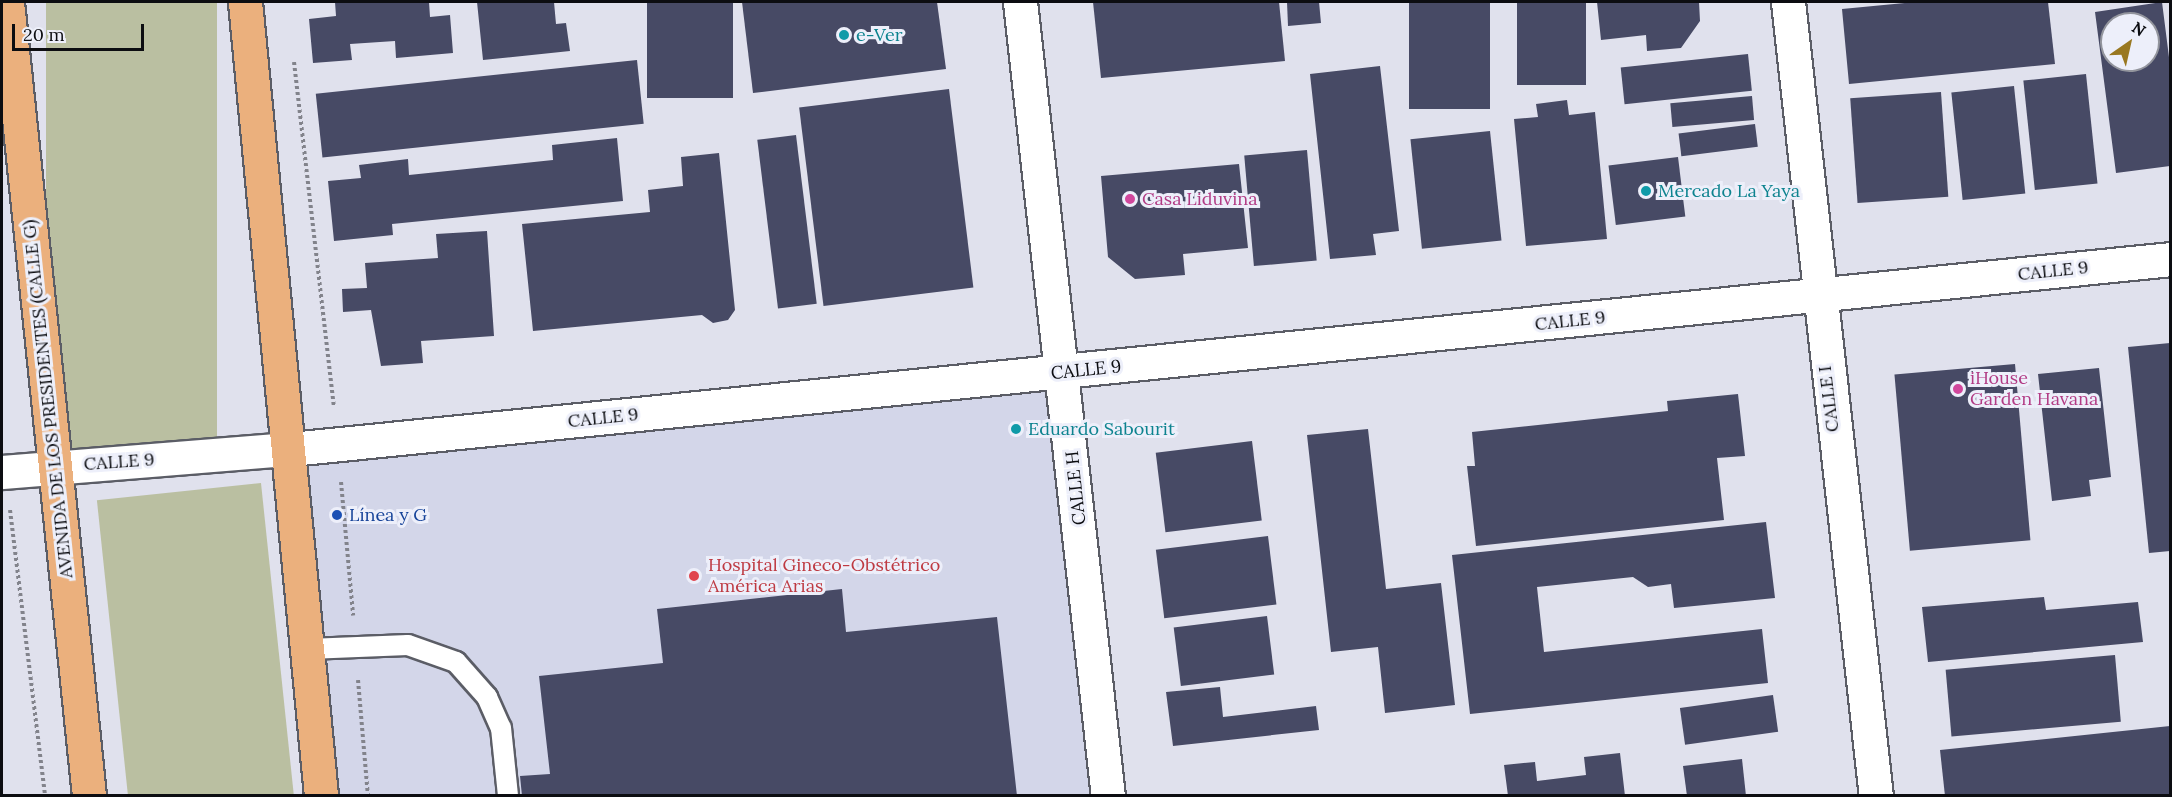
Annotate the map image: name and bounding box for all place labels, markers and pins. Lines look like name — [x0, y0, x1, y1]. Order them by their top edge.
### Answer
place label: e-Ver — [856, 24, 903, 46]
marker: e-Ver — [837, 28, 851, 42]
place label: Mercado La Yaya — [1658, 180, 1800, 202]
marker: Mercado La Yaya — [1639, 184, 1653, 198]
place label: Casa Liduvina — [1142, 188, 1257, 210]
marker: Casa Liduvina — [1123, 192, 1137, 206]
place label: iHouse Garden Havana — [1970, 368, 2098, 410]
marker: iHouse Garden Havana — [1951, 382, 1965, 396]
place label: Eduardo Sabourit — [1028, 418, 1175, 440]
marker: Eduardo Sabourit — [1009, 422, 1023, 436]
place label: Línea y G — [349, 504, 427, 526]
marker: Línea y G — [330, 508, 344, 522]
place label: Hospital Gineco-Obstétrico América Arias — [708, 555, 940, 598]
marker: Hospital Gineco-Obstétrico América Arias — [685, 567, 703, 585]

